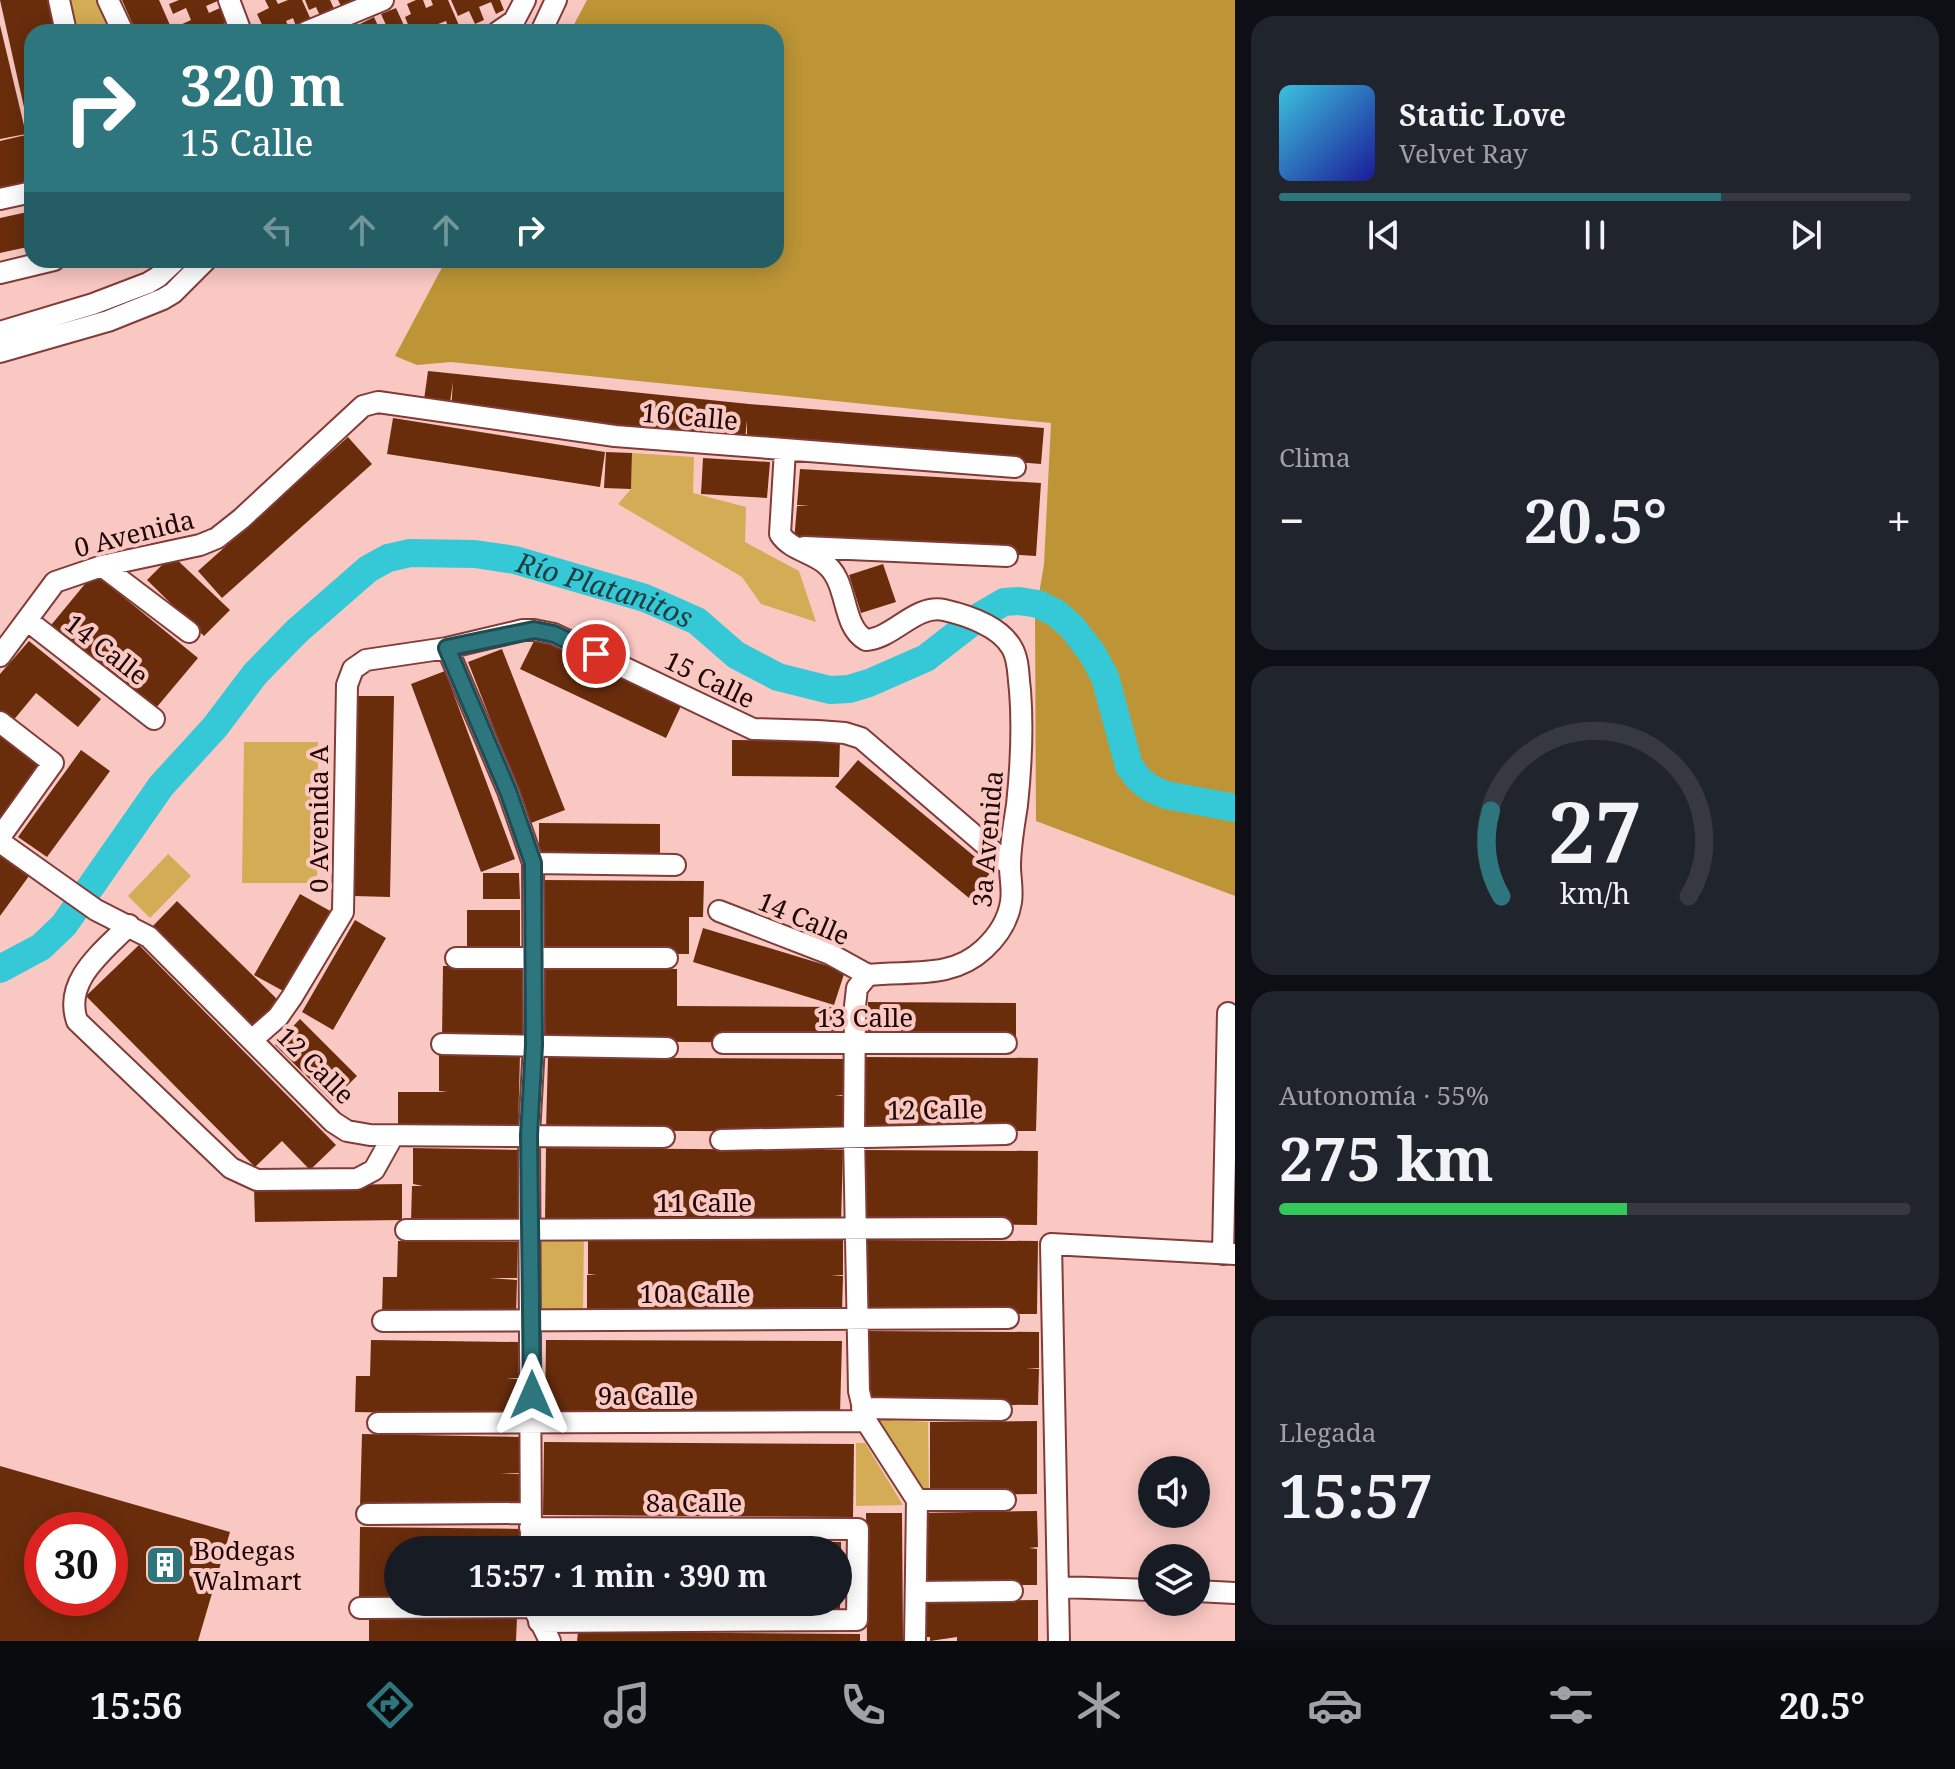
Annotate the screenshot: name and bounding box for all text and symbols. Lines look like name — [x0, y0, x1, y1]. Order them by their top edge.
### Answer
text: 320 m — [180, 46, 345, 122]
icon: right — [48, 56, 152, 160]
text: Static Love — [1399, 94, 1566, 135]
text: 15 Calle — [180, 118, 314, 167]
text: Velvet Ray — [1399, 135, 1528, 171]
icon: left — [256, 208, 300, 252]
icon: ahead — [340, 208, 384, 252]
icon: ahead — [424, 208, 468, 252]
icon: right — [508, 208, 552, 252]
icon: previous — [1362, 213, 1406, 257]
icon: pause — [1573, 213, 1617, 257]
icon: next — [1784, 213, 1828, 257]
street label: 16 Calle — [640, 394, 740, 438]
text: Clima — [1279, 439, 1351, 475]
text: 20.5° — [1524, 479, 1667, 561]
text: − — [1279, 490, 1304, 550]
text: + — [1886, 490, 1911, 550]
street label: 0 Avenida — [70, 501, 198, 565]
water label: Río Platanitos — [511, 542, 699, 636]
street label: 14 Calle — [58, 605, 156, 693]
pin — [562, 620, 630, 688]
icon: arrive — [574, 632, 618, 676]
street label: 15 Calle — [659, 642, 761, 716]
street label: 0 Avenida A — [300, 744, 336, 893]
street label: 3a Avenida — [963, 769, 1011, 909]
text: 27 — [1548, 773, 1642, 886]
text: km/h — [1560, 873, 1630, 912]
street label: 14 Calle — [753, 883, 855, 953]
street label: 13 Calle — [817, 999, 913, 1035]
street label: 12 Calle — [269, 1018, 363, 1112]
text: Autonomía · 55% — [1279, 1077, 1489, 1113]
street label: 12 Calle — [886, 1090, 984, 1128]
text: 275 km — [1279, 1117, 1494, 1199]
street label: 11 Calle — [656, 1184, 752, 1220]
street label: 10a Calle — [639, 1275, 751, 1311]
position arrow — [490, 1353, 574, 1437]
street label: 9a Calle — [598, 1377, 694, 1413]
text: Llegada — [1279, 1414, 1376, 1450]
text: 15:57 — [1279, 1454, 1433, 1536]
map controls — [1138, 1456, 1210, 1616]
button: sound — [1138, 1456, 1210, 1528]
street label: 8a Calle — [646, 1484, 742, 1520]
speed limit sign: 30 — [24, 1512, 128, 1616]
place label: Bodegas Walmart — [193, 1532, 302, 1598]
building icon: Bodegas Walmart — [144, 1544, 186, 1586]
button: layers — [1138, 1544, 1210, 1616]
text: 15:57 · 1 min · 390 m — [469, 1555, 767, 1596]
icon: directions — [362, 1677, 418, 1733]
icon: music — [599, 1677, 655, 1733]
icon: phone — [835, 1677, 891, 1733]
icon: climate — [1071, 1677, 1127, 1733]
icon: car — [1307, 1677, 1363, 1733]
icon: filters — [1543, 1677, 1599, 1733]
text: 15:56 — [90, 1681, 182, 1730]
text: 20.5° — [1779, 1681, 1865, 1730]

